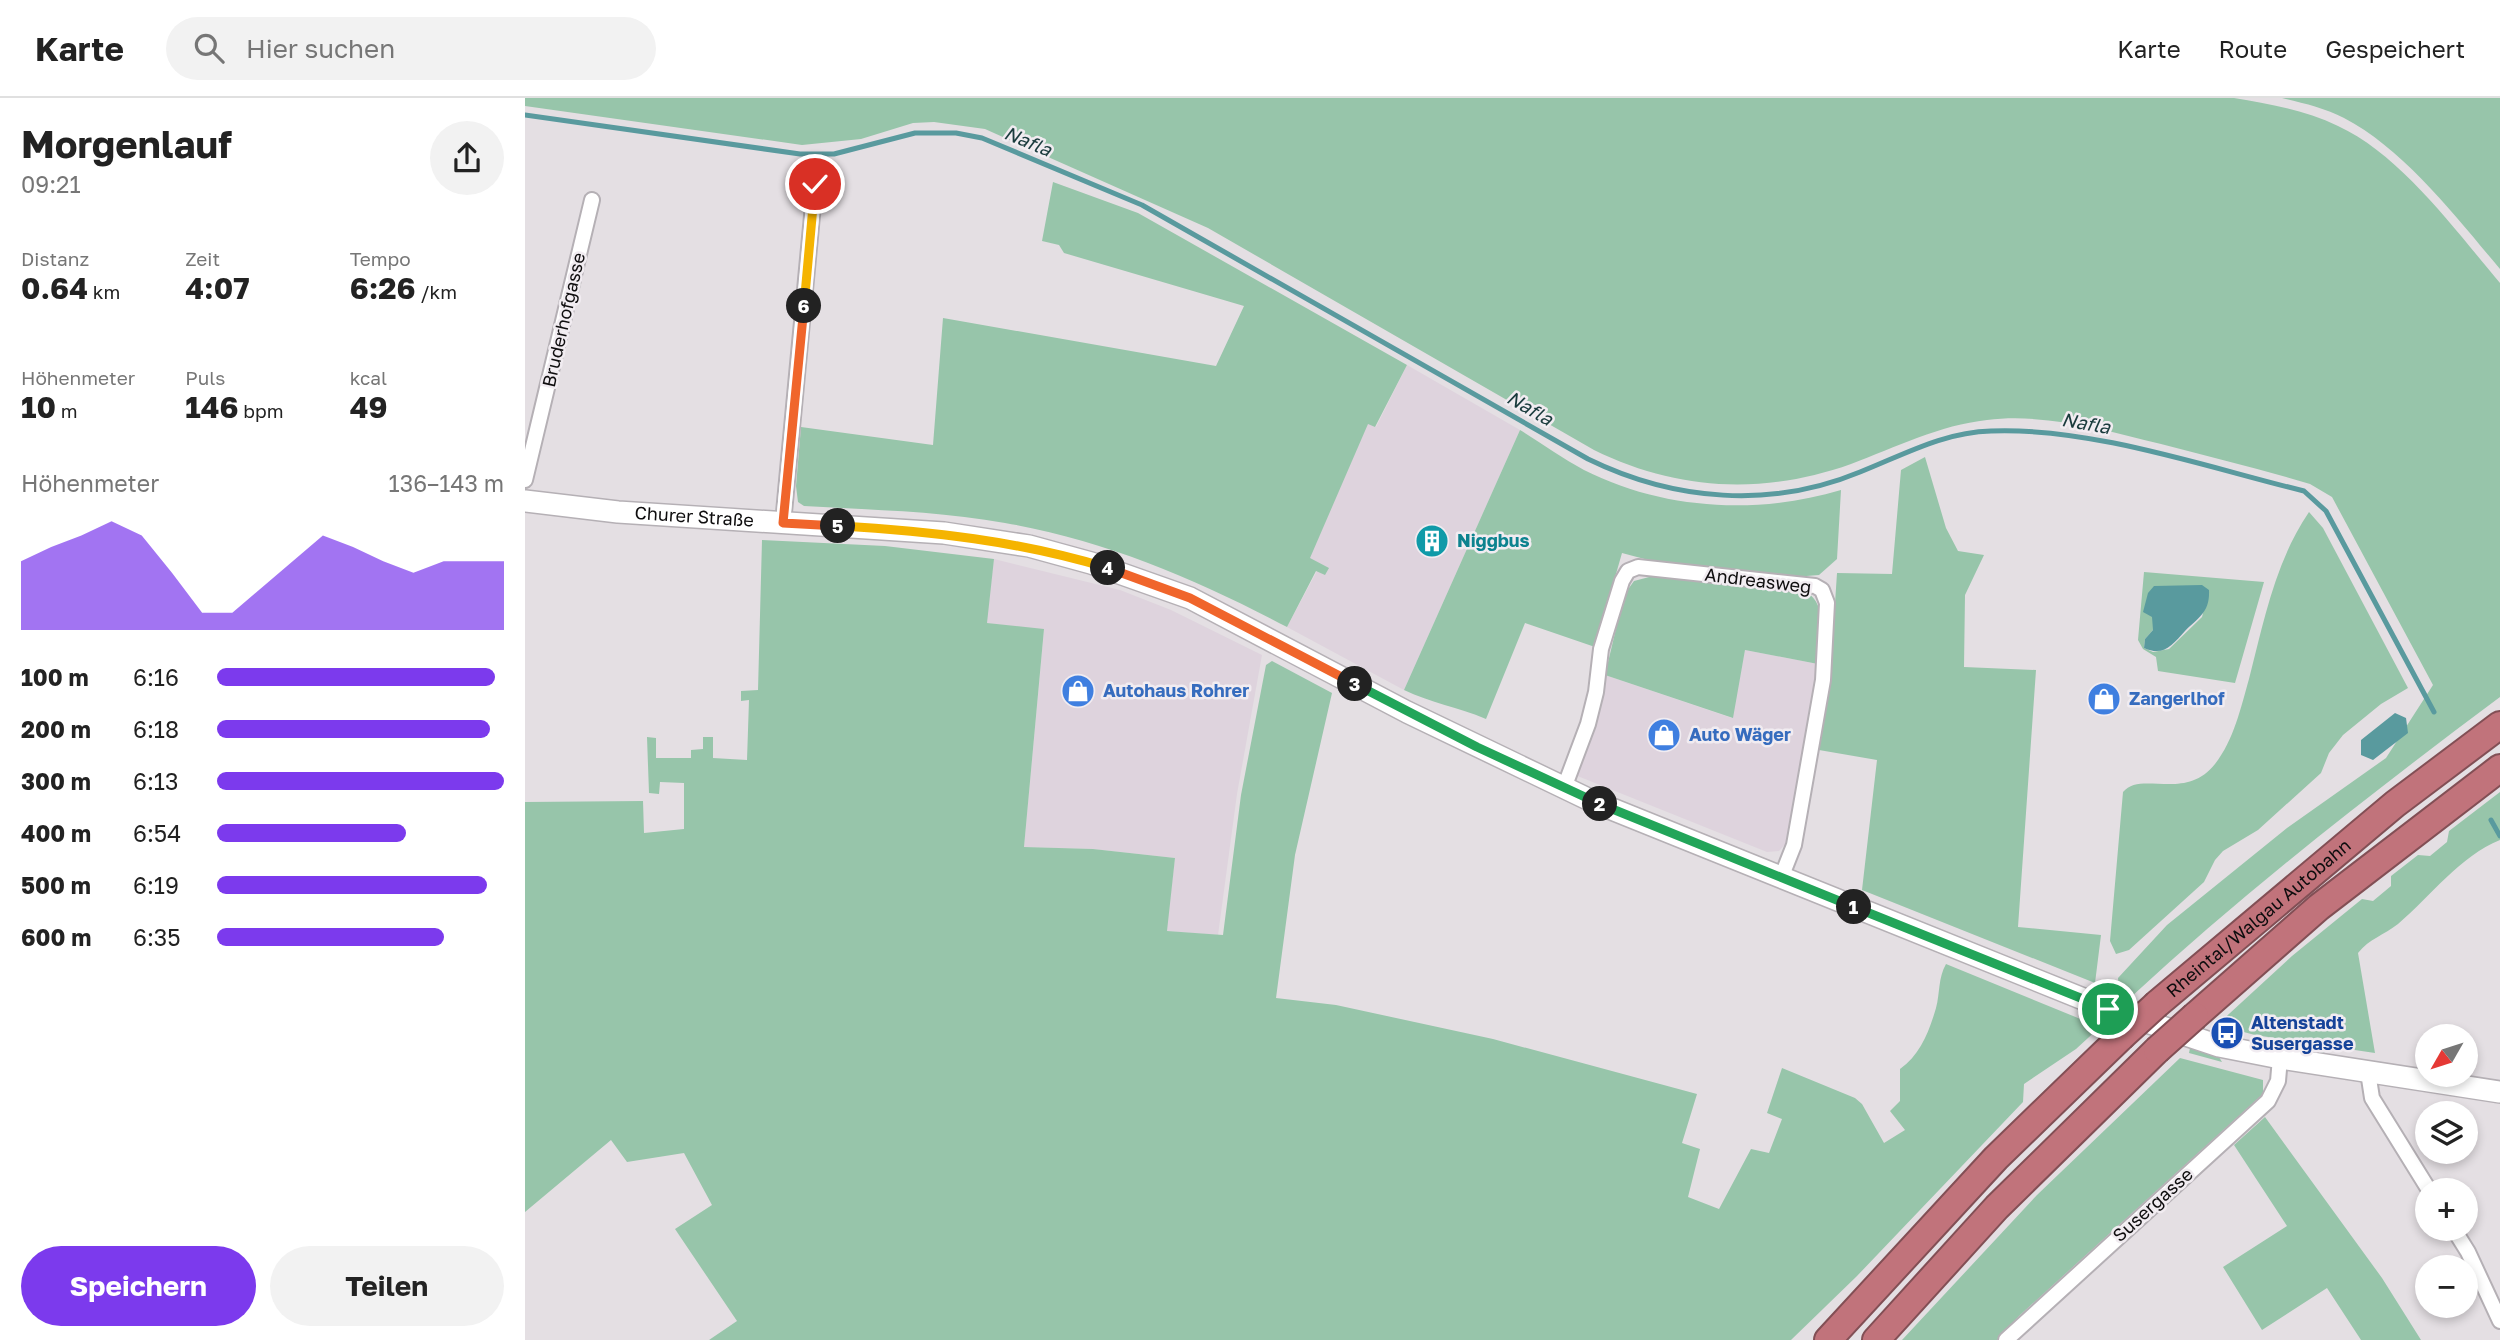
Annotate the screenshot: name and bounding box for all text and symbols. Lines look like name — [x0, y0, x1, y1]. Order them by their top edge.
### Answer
search box — [166, 17, 656, 80]
text: Karte — [35, 29, 124, 68]
icon: search — [190, 29, 228, 67]
text: Hier suchen — [246, 33, 395, 64]
text: Karte — [2117, 34, 2181, 63]
text: Route — [2219, 34, 2287, 63]
text: Gespeichert — [2325, 34, 2465, 63]
water label: Nafla — [1001, 120, 1056, 161]
text: Morgenlauf — [21, 121, 232, 166]
button: share — [430, 121, 504, 195]
pin — [785, 154, 845, 214]
icon: check — [796, 165, 834, 203]
text: 09:21 — [21, 170, 81, 198]
text: Distanz — [21, 247, 89, 270]
text: Zeit — [185, 247, 220, 270]
text: Tempo — [350, 247, 411, 270]
street label: Bruderhofgasse — [537, 250, 589, 389]
text: 0.64 — [21, 270, 88, 306]
text: 4:07 — [185, 270, 250, 306]
text: 6:26 — [350, 270, 416, 306]
text: km — [88, 280, 120, 303]
text: /km — [416, 280, 457, 303]
pin: 6 — [787, 288, 821, 324]
text: 6 — [797, 294, 810, 317]
text: Höhenmeter — [21, 366, 135, 389]
text: Puls — [185, 366, 225, 389]
text: kcal — [350, 366, 387, 389]
water label: Nafla — [1503, 385, 1558, 430]
text: 10 — [21, 389, 56, 425]
text: 146 — [185, 389, 239, 425]
text: 49 — [350, 389, 387, 425]
text: m — [56, 399, 78, 422]
text: bpm — [239, 399, 284, 422]
water label: Nafla — [2060, 407, 2113, 438]
text: Höhenmeter — [21, 469, 159, 497]
text: 136–143 m — [389, 469, 504, 497]
street label: Churer Straße — [634, 501, 755, 531]
pin: 5 — [821, 508, 855, 544]
text: 5 — [832, 514, 843, 537]
building icon: Niggbus — [1413, 522, 1451, 560]
place label: Niggbus — [1457, 529, 1530, 551]
pin: 4 — [1091, 550, 1125, 586]
text: 4 — [1102, 556, 1113, 579]
street label: Andreasweg — [1704, 563, 1813, 597]
text: 100 m — [21, 663, 89, 691]
text: 6:16 — [133, 663, 179, 691]
pin: 3 — [1337, 666, 1373, 702]
shop icon: Autohaus Rohrer — [1059, 672, 1097, 710]
text: 3 — [1349, 672, 1360, 695]
place label: Autohaus Rohrer — [1103, 679, 1249, 701]
shop icon: Zangerlhof — [2085, 680, 2123, 718]
place label: Zangerlhof — [2129, 687, 2225, 709]
text: 200 m — [21, 715, 91, 743]
text: 6:18 — [133, 715, 179, 743]
shop icon: Auto Wäger — [1645, 716, 1683, 754]
place label: Auto Wäger — [1689, 723, 1791, 745]
text: 300 m — [21, 767, 91, 795]
text: 6:13 — [133, 767, 178, 795]
pin: 2 — [1583, 786, 1617, 822]
text: 2 — [1594, 792, 1605, 815]
text: 400 m — [21, 819, 91, 847]
text: 6:54 — [133, 819, 181, 847]
street label: Rheintal/Walgau Autobahn — [2161, 834, 2355, 1001]
text: 500 m — [21, 871, 91, 899]
text: 6:19 — [133, 871, 179, 899]
pin: 1 — [1837, 890, 1871, 924]
text: 1 — [1849, 895, 1858, 918]
text: 600 m — [21, 923, 91, 951]
text: 6:35 — [133, 923, 181, 951]
pin — [2078, 979, 2138, 1039]
icon: arrive — [2089, 990, 2127, 1028]
place label: Altenstadt Susergasse — [2251, 1011, 2354, 1054]
bus stop icon: Altenstadt Susergasse — [2208, 1014, 2246, 1052]
north arrow — [2415, 1024, 2478, 1087]
map controls — [2415, 1024, 2478, 1318]
button: layers — [2415, 1101, 2478, 1164]
street label: Susergasse — [2108, 1163, 2197, 1246]
button: + — [2415, 1178, 2478, 1241]
button: Speichern — [21, 1246, 256, 1326]
button: Teilen — [270, 1246, 504, 1326]
button: − — [2415, 1255, 2478, 1318]

